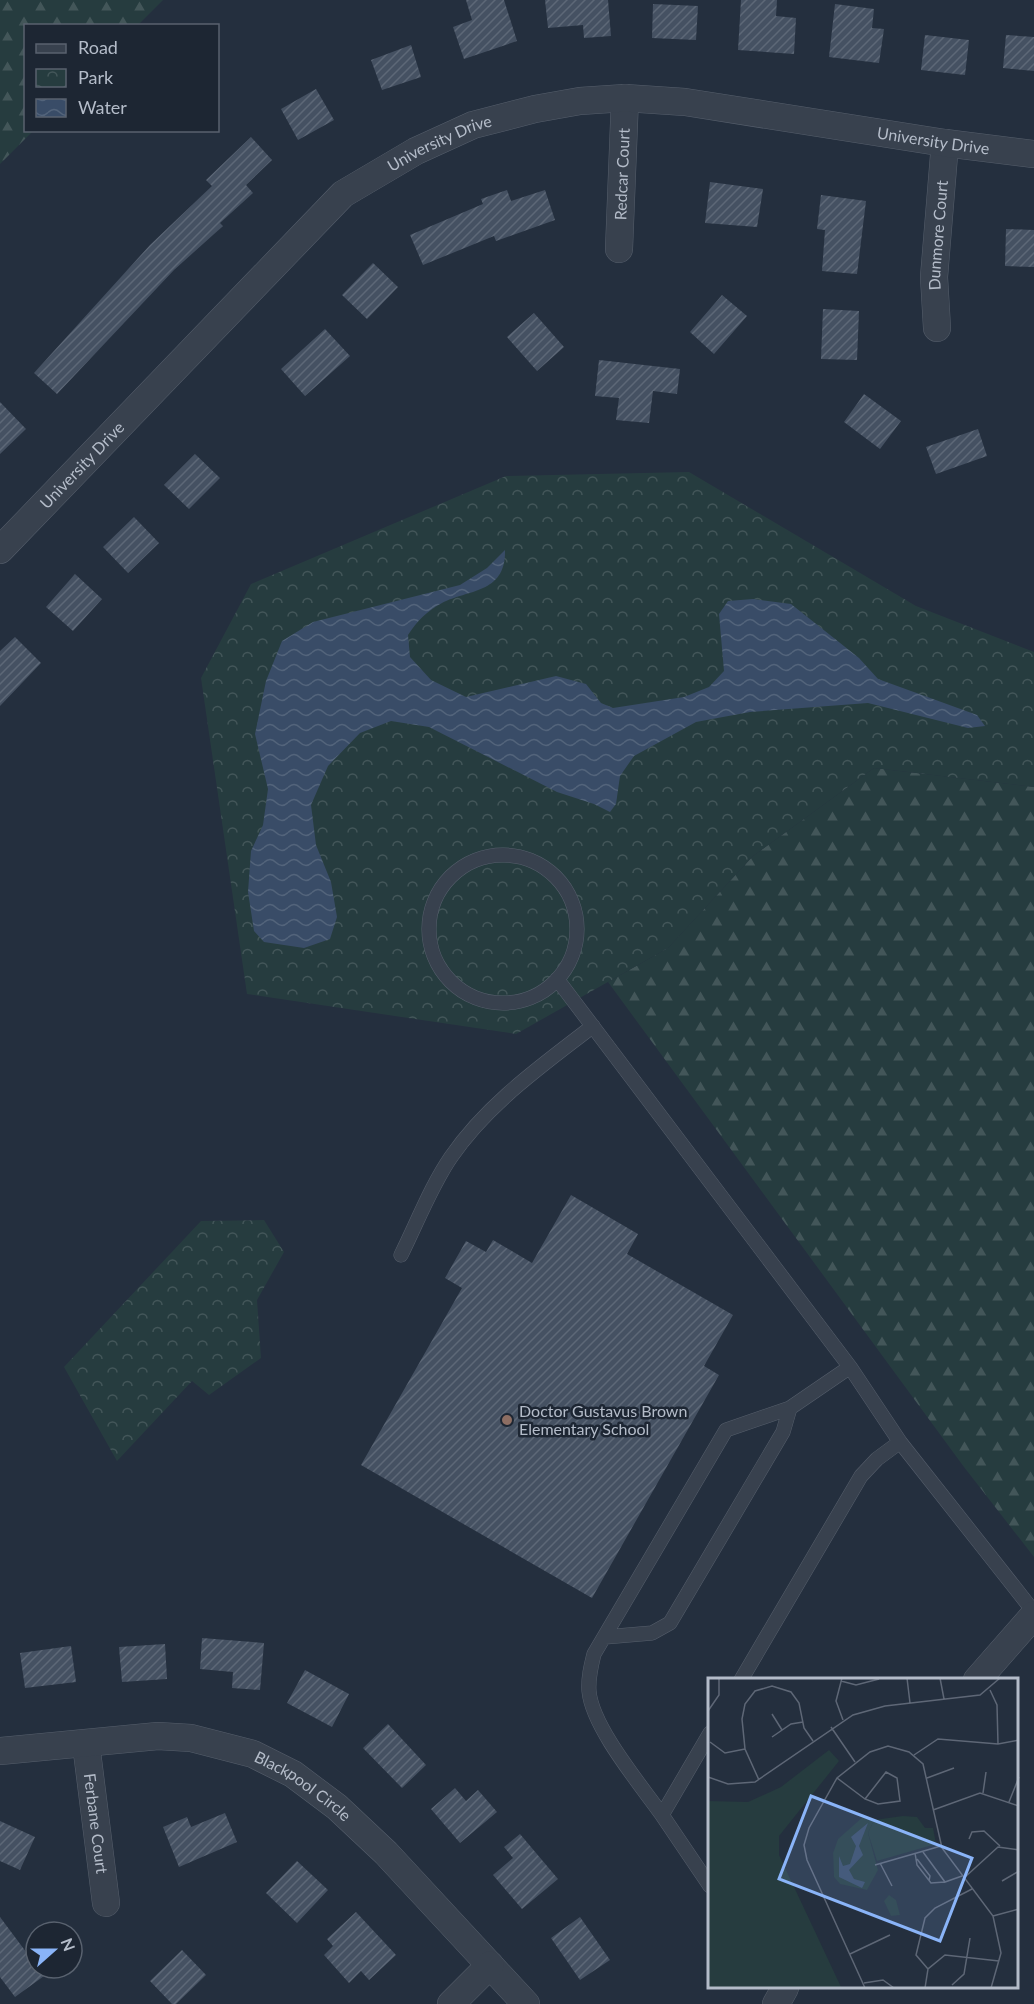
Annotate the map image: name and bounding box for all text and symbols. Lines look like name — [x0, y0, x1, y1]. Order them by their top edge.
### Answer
legend — [24, 24, 219, 132]
text: Road — [78, 36, 118, 58]
text: Park — [78, 66, 114, 88]
text: Water — [78, 96, 127, 118]
street label: University Drive — [384, 111, 494, 175]
street label: University Drive — [876, 122, 991, 157]
street label: Redcar Court — [610, 127, 633, 221]
street label: Dunmore Court — [924, 179, 951, 291]
street label: University Drive — [35, 417, 128, 512]
place label: Doctor Gustavus Brown Elementary School — [519, 1401, 687, 1438]
marker: Doctor Gustavus Brown Elementary School — [500, 1413, 514, 1427]
inset map — [708, 1678, 1019, 1989]
street label: Blackpool Circle — [252, 1746, 355, 1824]
street label: Ferbane Court — [81, 1772, 112, 1875]
north arrow — [24, 1920, 84, 1980]
text: N — [57, 1935, 80, 1954]

